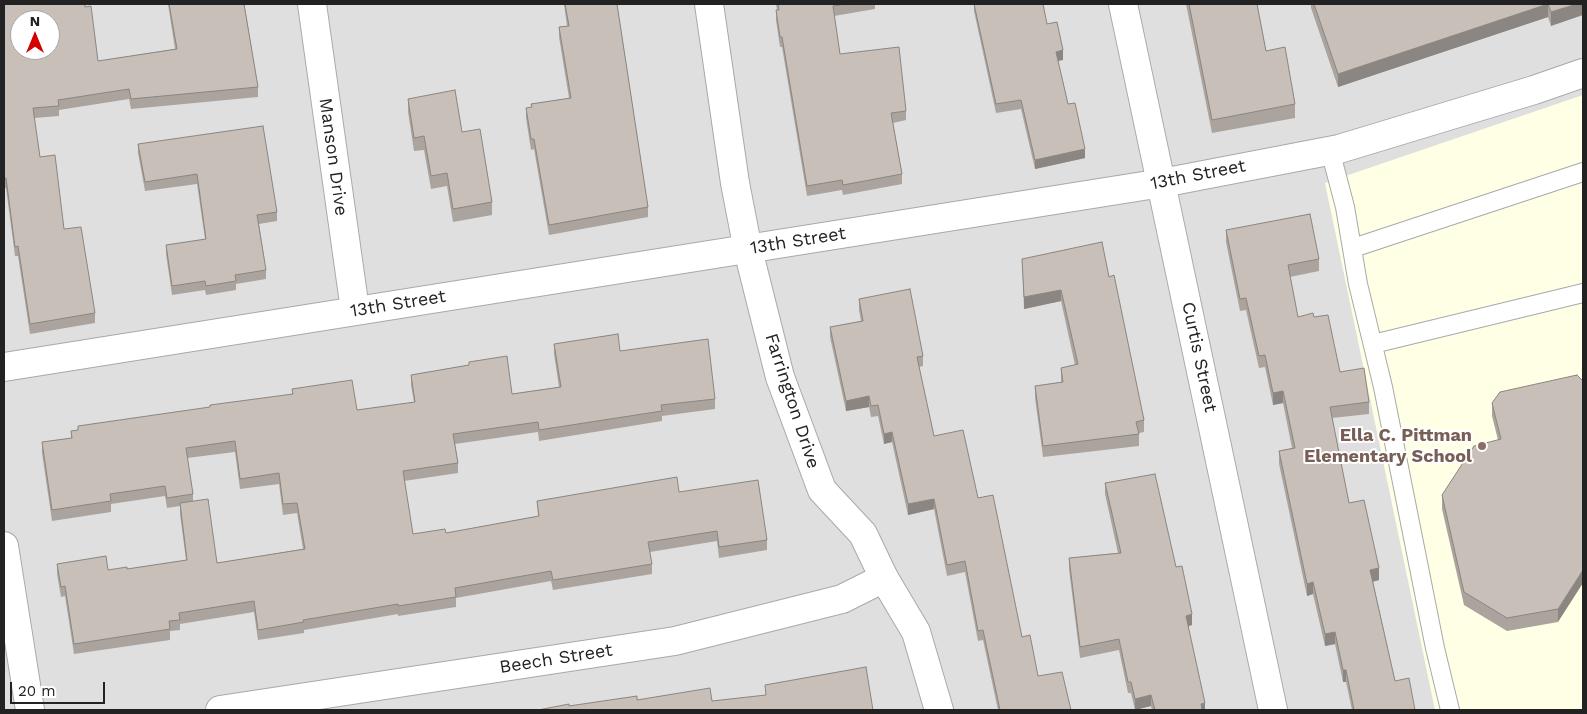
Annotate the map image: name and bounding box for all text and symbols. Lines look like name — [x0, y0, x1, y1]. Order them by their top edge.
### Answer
north arrow — [10, 10, 60, 60]
text: N — [30, 13, 40, 29]
street label: Manson Drive — [314, 97, 352, 217]
street label: 13th Street — [1149, 155, 1247, 195]
street label: 13th Street — [749, 223, 847, 259]
street label: 13th Street — [349, 286, 447, 322]
street label: Curtis Street — [1177, 300, 1221, 414]
street label: Farrington Drive — [760, 331, 824, 471]
place label: Ella C. Pittman Elementary School — [1304, 425, 1472, 468]
marker: Ella C. Pittman Elementary School — [1476, 440, 1488, 452]
street label: Beech Street — [498, 639, 614, 679]
scale bar — [12, 672, 108, 704]
text: 20 m — [18, 682, 56, 700]

